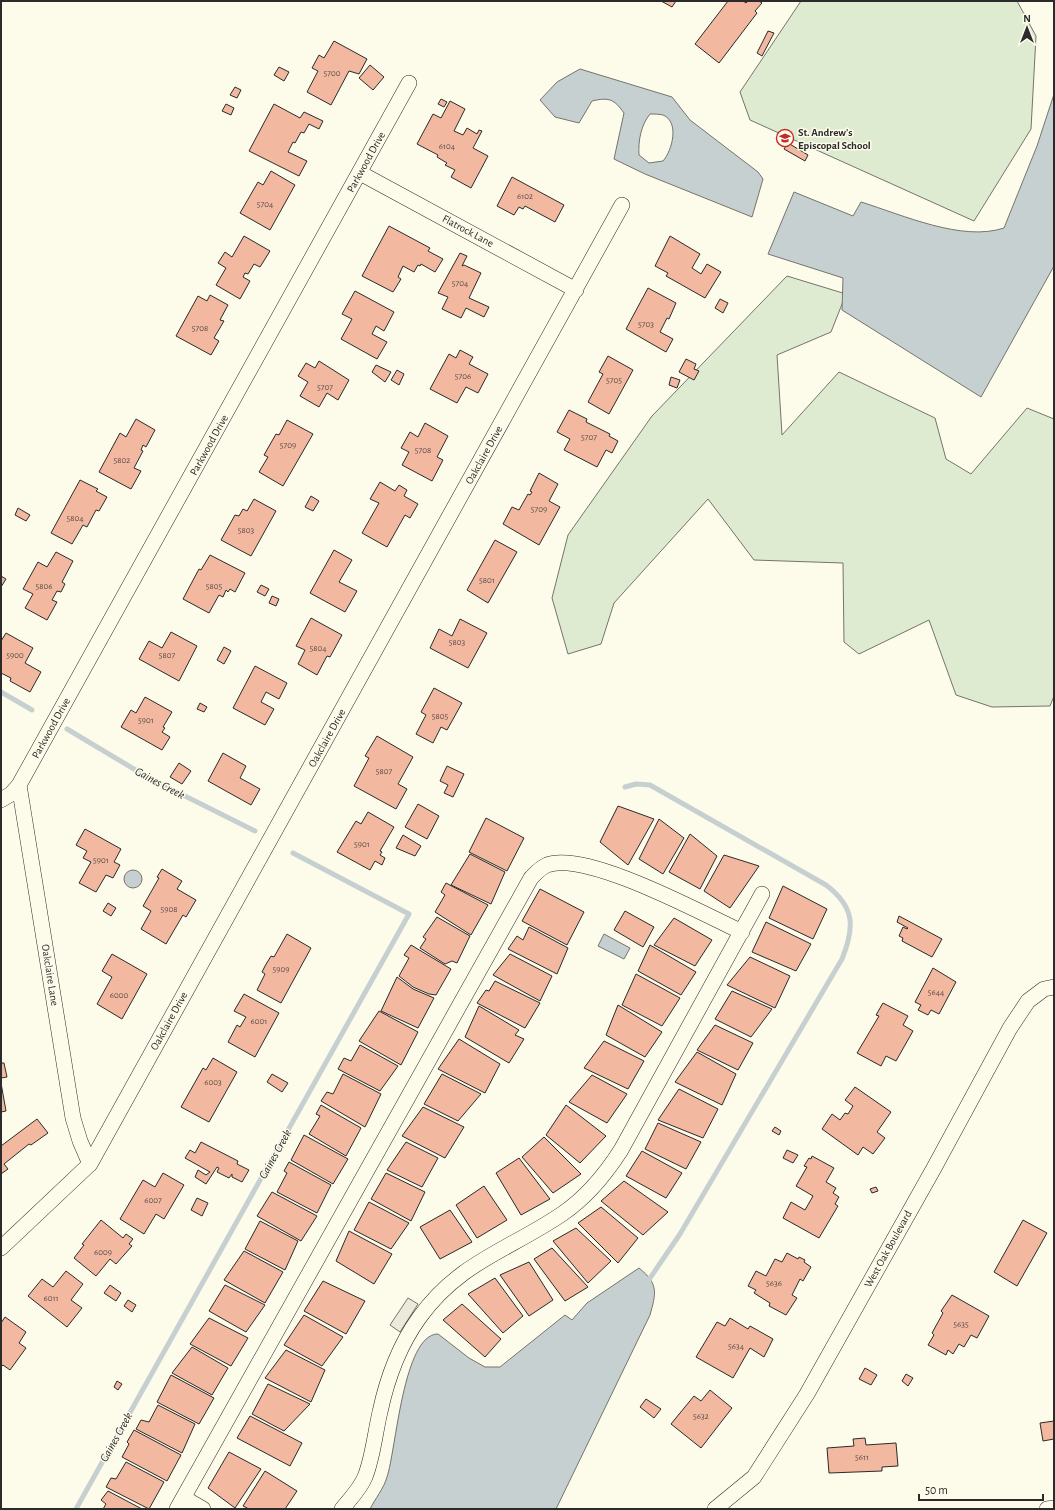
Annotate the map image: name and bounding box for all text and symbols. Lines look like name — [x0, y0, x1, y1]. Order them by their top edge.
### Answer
north arrow — [1007, 8, 1047, 48]
text: N — [1023, 13, 1031, 24]
house number: 5700 — [323, 69, 341, 78]
place label: St. Andrew's Episcopal School — [798, 127, 871, 151]
school or university icon: St. Andrew's Episcopal School — [775, 128, 795, 148]
street label: Parkwood Drive — [345, 130, 387, 194]
house number: 6104 — [439, 142, 456, 151]
house number: 6102 — [517, 192, 533, 201]
house number: 5704 — [257, 200, 274, 209]
street label: Flatrock Lane — [441, 213, 495, 249]
house number: 5704 — [452, 279, 469, 288]
house number: 5703 — [638, 320, 654, 329]
house number: 5708 — [192, 324, 208, 333]
house number: 5706 — [455, 372, 471, 381]
house number: 5705 — [606, 376, 622, 385]
house number: 5707 — [317, 383, 333, 392]
street label: Parkwood Drive — [188, 413, 230, 477]
street label: Oakclaire Drive — [463, 424, 505, 486]
house number: 5707 — [581, 433, 597, 442]
house number: 5709 — [280, 441, 296, 450]
house number: 5708 — [415, 446, 431, 455]
house number: 5802 — [114, 456, 130, 465]
house number: 5709 — [531, 505, 547, 514]
house number: 5804 — [66, 514, 84, 523]
house number: 5803 — [238, 526, 255, 535]
house number: 5801 — [479, 576, 495, 585]
house number: 5806 — [35, 582, 53, 591]
house number: 5805 — [206, 582, 223, 591]
house number: 5803 — [449, 638, 466, 647]
house number: 5804 — [309, 644, 327, 653]
house number: 5900 — [6, 651, 24, 660]
house number: 5807 — [159, 651, 176, 660]
street label: Parkwood Drive — [30, 696, 72, 760]
street label: Oakclaire Drive — [306, 707, 348, 769]
house number: 5805 — [432, 712, 449, 721]
house number: 5901 — [138, 716, 154, 725]
water label: Gaines Creek — [133, 765, 187, 801]
house number: 5807 — [376, 767, 393, 776]
house number: 5901 — [354, 840, 370, 849]
house number: 5901 — [93, 856, 109, 865]
house number: 5908 — [160, 905, 178, 914]
street label: Oakclaire Lane — [40, 943, 60, 1007]
house number: 5909 — [273, 965, 289, 974]
house number: 5644 — [928, 988, 945, 997]
street label: Oakclaire Drive — [148, 990, 190, 1052]
house number: 6000 — [110, 991, 128, 1000]
house number: 6001 — [251, 1017, 267, 1026]
house number: 6003 — [204, 1078, 222, 1087]
water label: Gaines Creek — [257, 1127, 294, 1181]
house number: 6007 — [144, 1196, 162, 1205]
street label: West Oak Boulevard — [862, 1208, 914, 1289]
house number: 6009 — [94, 1248, 112, 1257]
house number: 5636 — [766, 1279, 782, 1288]
house number: 6011 — [43, 1294, 59, 1303]
house number: 5635 — [953, 1320, 969, 1329]
house number: 5634 — [728, 1342, 745, 1351]
water label: Gaines Creek — [98, 1410, 135, 1464]
house number: 5632 — [693, 1412, 709, 1421]
house number: 5611 — [855, 1453, 869, 1462]
scale bar — [919, 1476, 1043, 1502]
text: 50 m — [925, 1484, 948, 1496]

